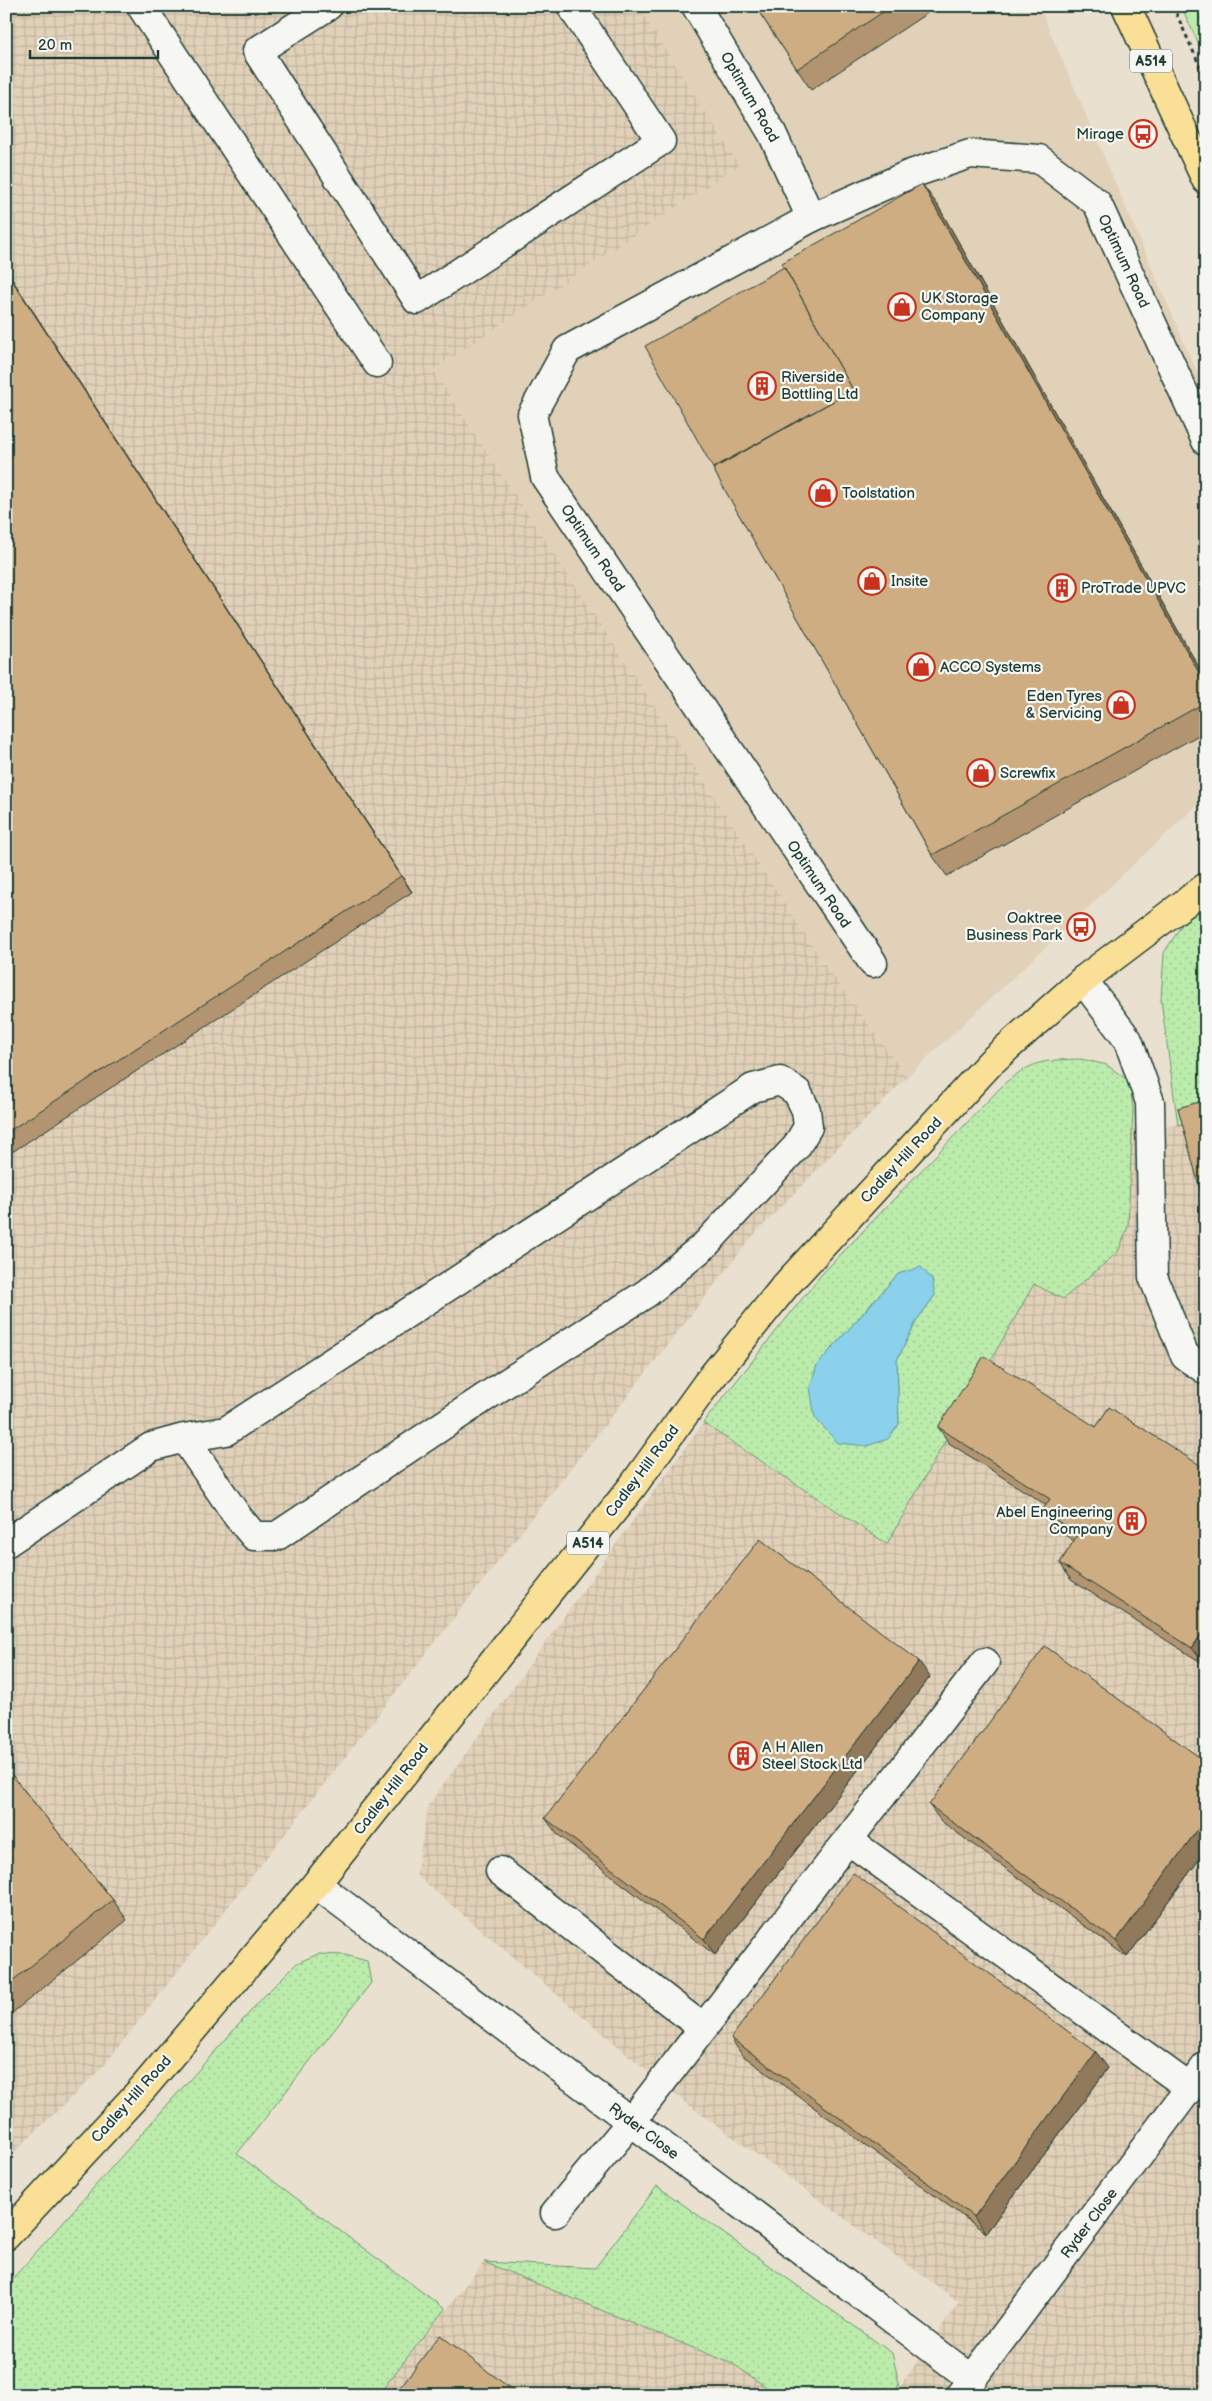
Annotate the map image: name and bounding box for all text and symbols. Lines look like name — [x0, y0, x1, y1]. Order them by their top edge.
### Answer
scale bar — [30, 28, 158, 60]
text: 20 m — [38, 36, 72, 55]
street label: Optimum Road — [716, 49, 783, 146]
road number: A514 — [1130, 49, 1172, 72]
bus stop icon: Mirage — [1128, 119, 1158, 149]
place label: Mirage — [1076, 125, 1124, 144]
street label: Optimum Road — [1093, 211, 1154, 311]
place label: UK Storage Company — [921, 289, 998, 325]
shop icon: UK Storage Company — [887, 292, 917, 322]
place label: Riverside Bottling Ltd — [781, 368, 858, 404]
building icon: Riverside Bottling Ltd — [747, 371, 777, 401]
shop icon: Toolstation — [808, 478, 838, 508]
place label: Toolstation — [842, 484, 915, 503]
street label: Optimum Road — [556, 501, 629, 596]
shop icon: Insite — [857, 566, 887, 596]
place label: Insite — [891, 572, 928, 591]
building icon: ProTrade UPVC — [1047, 573, 1077, 603]
place label: ProTrade UPVC — [1081, 579, 1186, 598]
shop icon: ACCO Systems — [906, 652, 936, 682]
place label: ACCO Systems — [940, 658, 1042, 677]
place label: Eden Tyres & Servicing — [1026, 687, 1103, 723]
shop icon: Eden Tyres & Servicing — [1106, 690, 1136, 720]
shop icon: Screwfix — [966, 758, 996, 788]
place label: Screwfix — [1000, 764, 1055, 783]
street label: Optimum Road — [782, 837, 855, 932]
place label: Oaktree Business Park — [966, 909, 1063, 945]
bus stop icon: Oaktree Business Park — [1066, 912, 1096, 942]
street label: Cadley Hill Road — [857, 1113, 946, 1207]
street label: Cadley Hill Road — [601, 1421, 683, 1521]
place label: Abel Engineering Company — [996, 1503, 1113, 1539]
building icon: Abel Engineering Company — [1117, 1506, 1147, 1536]
road number: A514 — [567, 1532, 609, 1555]
place label: A H Allen Steel Stock Ltd — [762, 1738, 863, 1774]
street label: Cadley Hill Road — [350, 1740, 433, 1839]
building icon: A H Allen Steel Stock Ltd — [728, 1741, 758, 1771]
street label: Cadley Hill Road — [87, 2052, 176, 2147]
street label: Ryder Close — [605, 2099, 683, 2164]
street label: Ryder Close — [1057, 2184, 1122, 2262]

